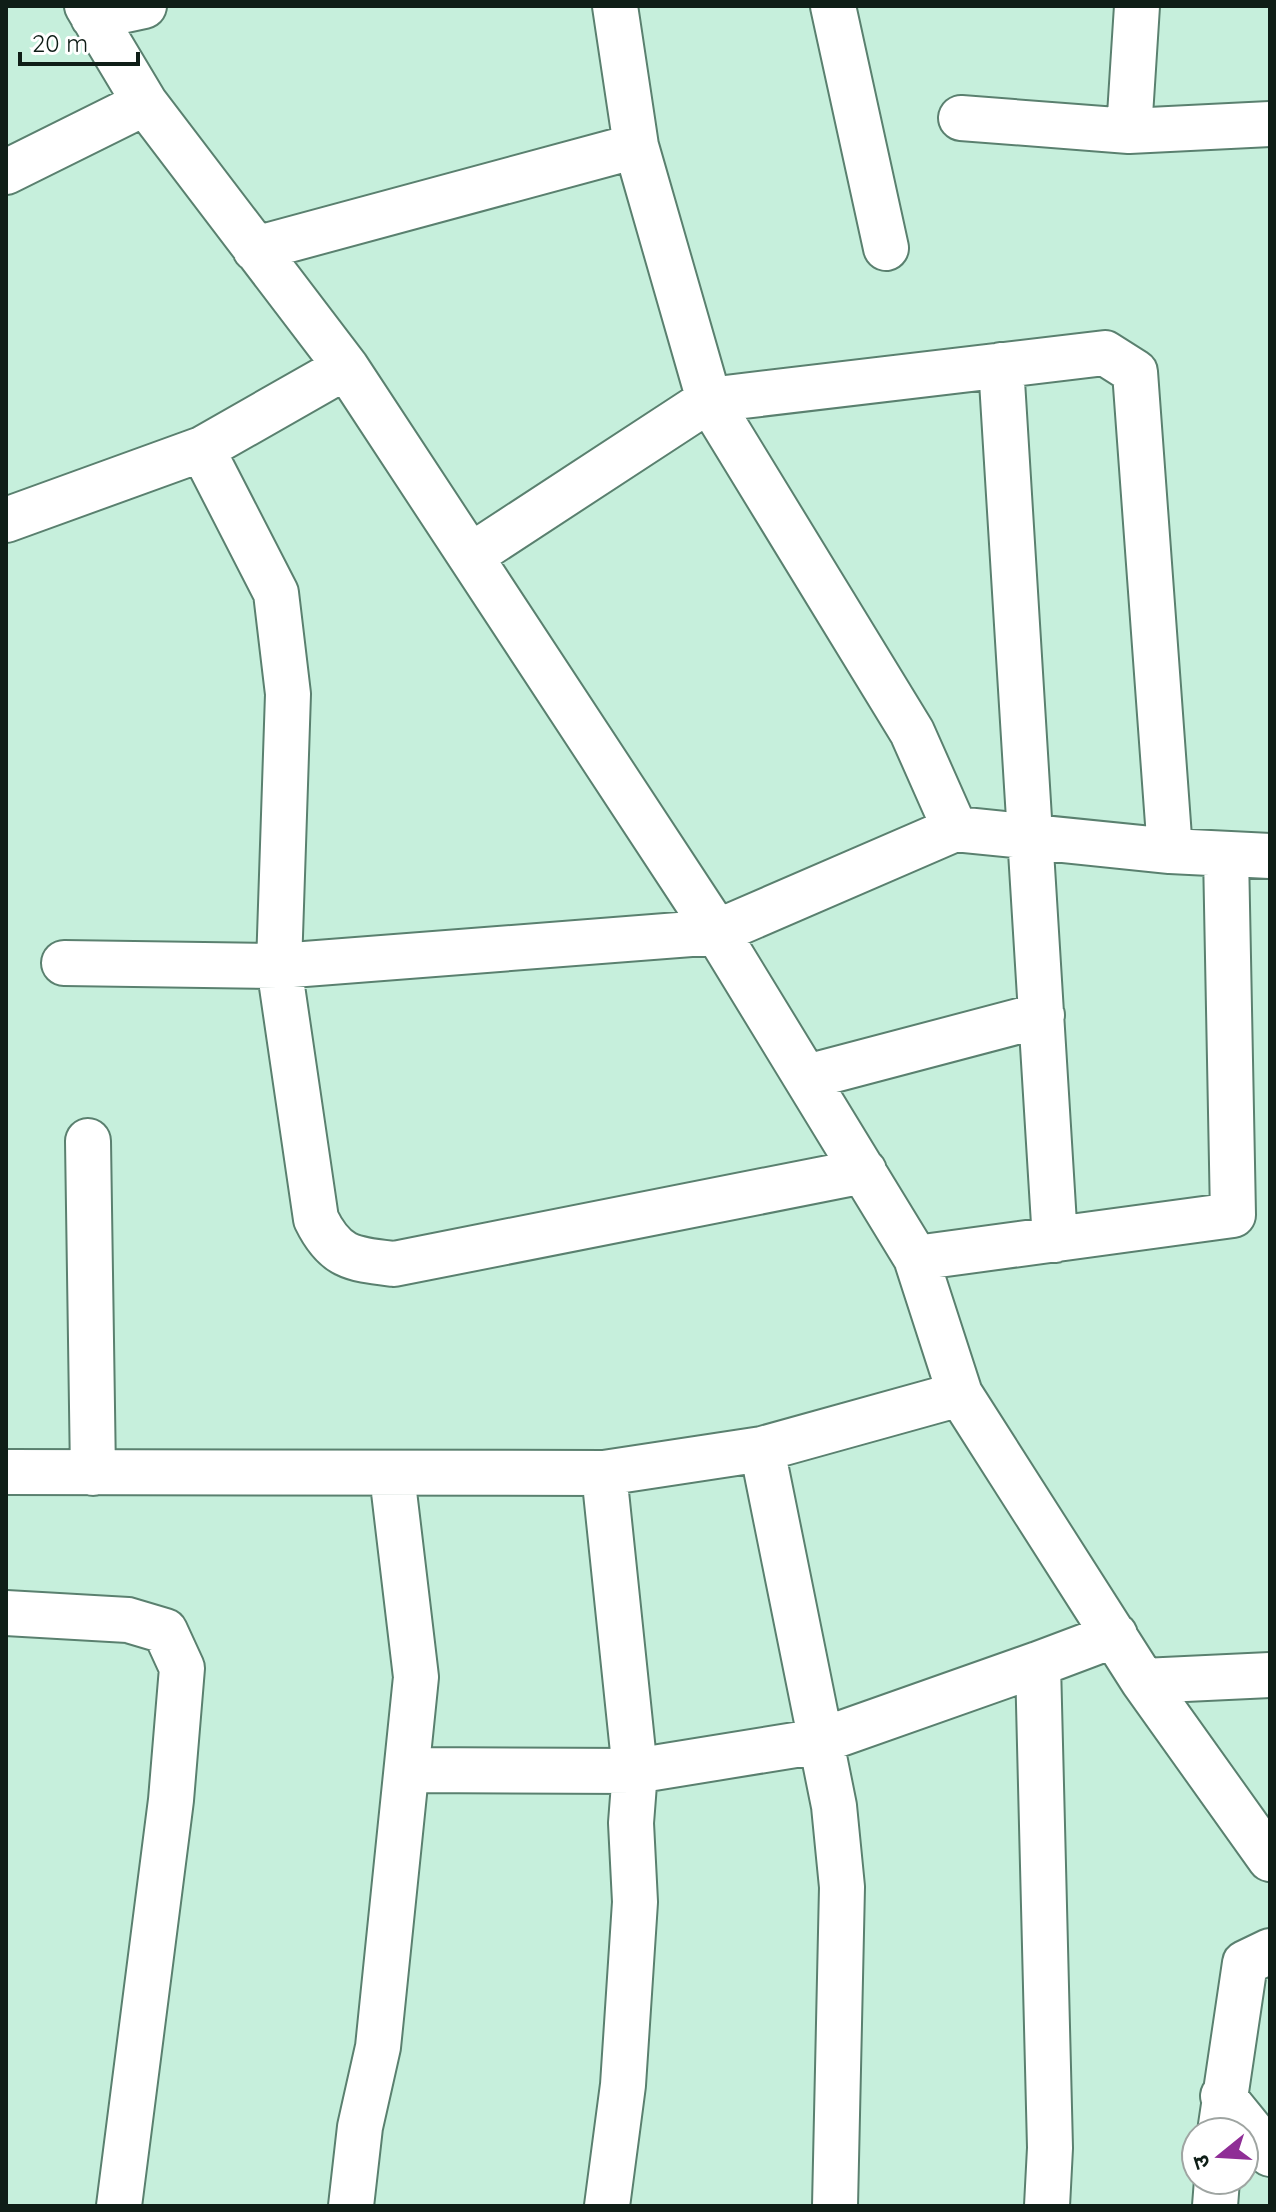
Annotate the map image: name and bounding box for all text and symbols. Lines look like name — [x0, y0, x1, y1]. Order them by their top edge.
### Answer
scale bar — [20, 16, 138, 66]
text: 20 m — [32, 28, 88, 58]
north arrow — [1180, 2116, 1260, 2196]
text: उ — [1185, 2151, 1216, 2173]

